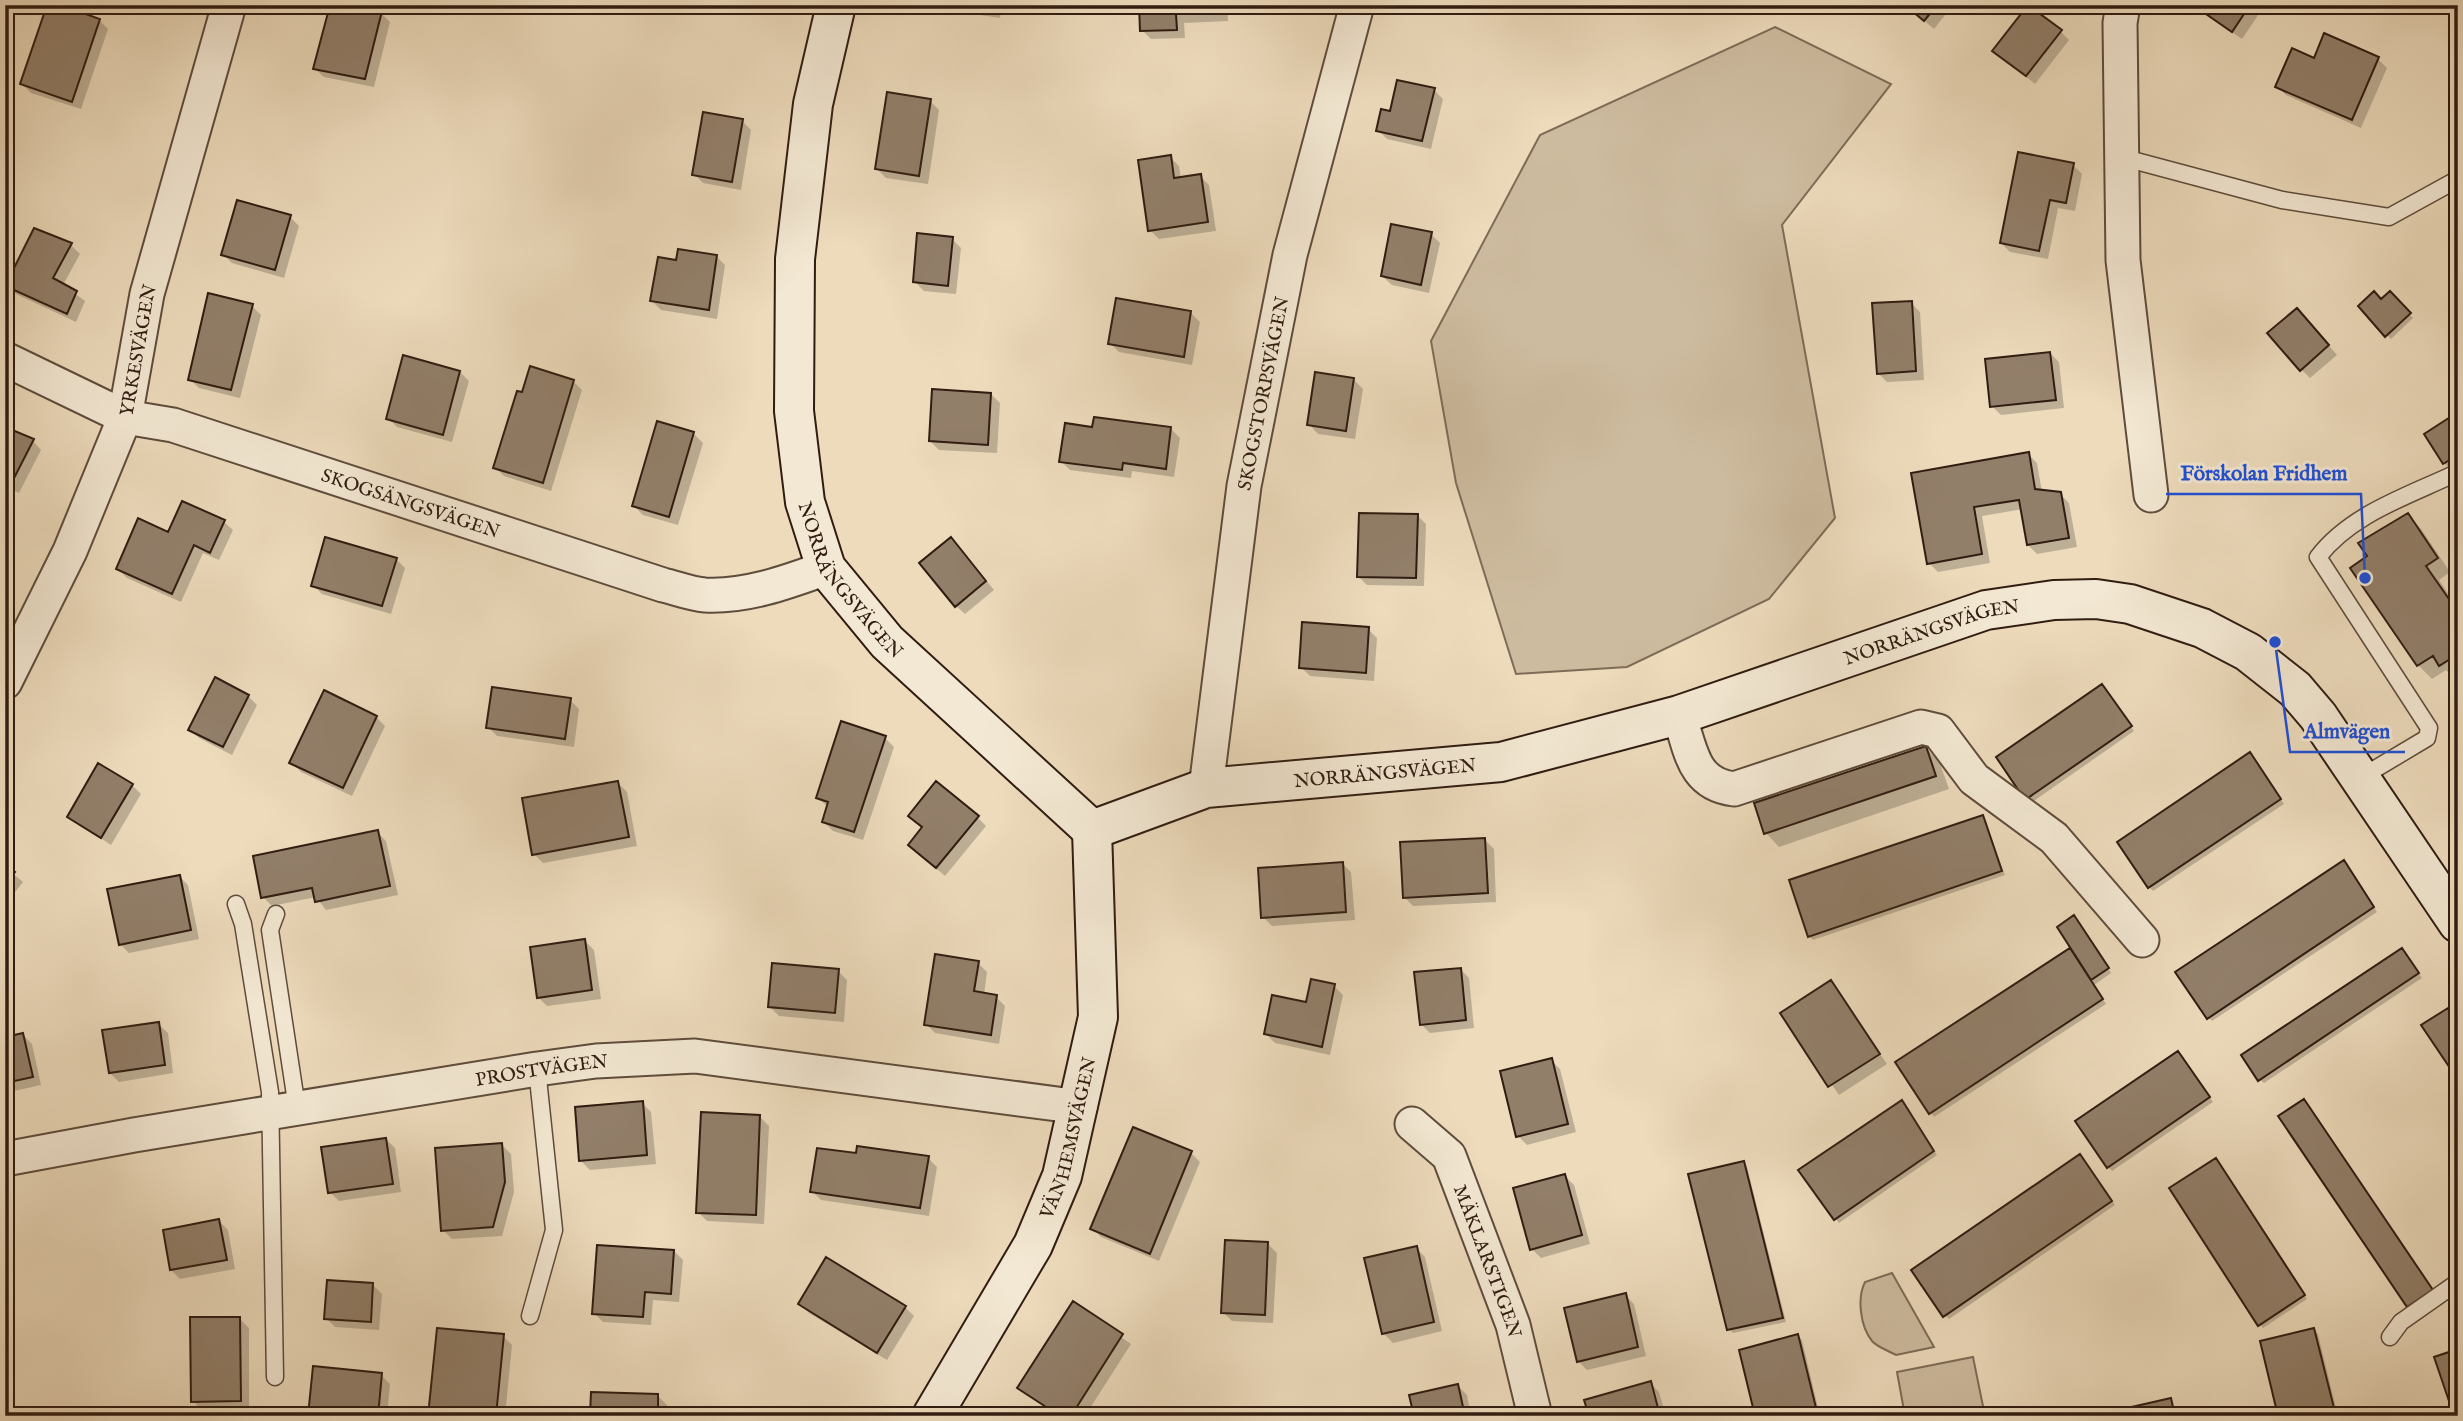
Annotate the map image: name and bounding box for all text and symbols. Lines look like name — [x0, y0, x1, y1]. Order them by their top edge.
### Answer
street label: YRKESVÄGEN — [115, 282, 163, 418]
street label: SKOGSTORPSVÄGEN — [1233, 295, 1295, 493]
callout: Förskolan Fridhem — [2166, 452, 2361, 494]
text: Förskolan Fridhem — [2181, 461, 2348, 488]
street label: SKOGSÄNGSVÄGEN — [318, 464, 502, 545]
street label: NORRÄNGSVÄGEN — [792, 499, 907, 665]
street label: NORRÄNGSVÄGEN — [1841, 595, 2021, 672]
callout: Almvägen — [2290, 710, 2405, 752]
text: Almvägen — [2303, 719, 2390, 746]
street label: NORRÄNGSVÄGEN — [1293, 754, 1477, 794]
street label: PROSTVÄGEN — [474, 1050, 608, 1093]
street label: VÄNHEMSVÄGEN — [1035, 1055, 1103, 1224]
street label: MÄKLARSTIGEN — [1447, 1182, 1526, 1340]

